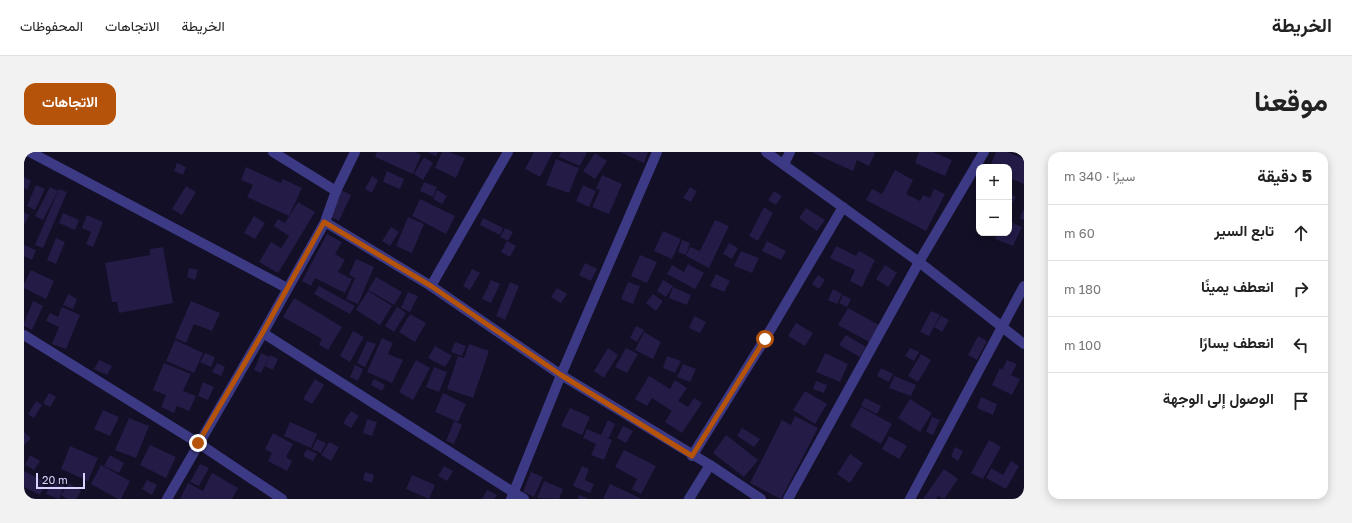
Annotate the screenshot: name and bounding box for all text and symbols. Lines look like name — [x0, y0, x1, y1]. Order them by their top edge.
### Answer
text: الخريطة — [1272, 13, 1332, 36]
text: المحفوظات — [20, 17, 83, 34]
text: الاتجاهات — [105, 17, 159, 34]
text: الخريطة — [181, 17, 225, 34]
button: الاتجاهات — [24, 83, 116, 125]
text: موقعنا — [1254, 84, 1328, 117]
map controls — [976, 164, 1012, 236]
button: + — [976, 164, 1012, 200]
text: 5 دقيقة — [1257, 165, 1312, 186]
text: سيرًا · 340 m — [1064, 168, 1135, 184]
button: − — [976, 200, 1012, 236]
text: تابع السير — [1214, 221, 1274, 239]
icon: ahead — [1290, 222, 1312, 244]
text: 60 m — [1064, 225, 1095, 241]
text: انعطف يمينًا — [1201, 277, 1274, 295]
icon: right — [1290, 278, 1312, 300]
text: 180 m — [1064, 281, 1101, 297]
route start — [756, 330, 774, 348]
text: انعطف يسارًا — [1199, 333, 1274, 351]
icon: left — [1290, 334, 1312, 356]
text: 100 m — [1064, 337, 1101, 353]
text: الوصول إلى الوجهة — [1163, 389, 1274, 407]
icon: arrive — [1290, 390, 1312, 412]
route end — [189, 434, 207, 452]
scale bar — [36, 471, 85, 490]
text: 20 m — [42, 473, 68, 486]

